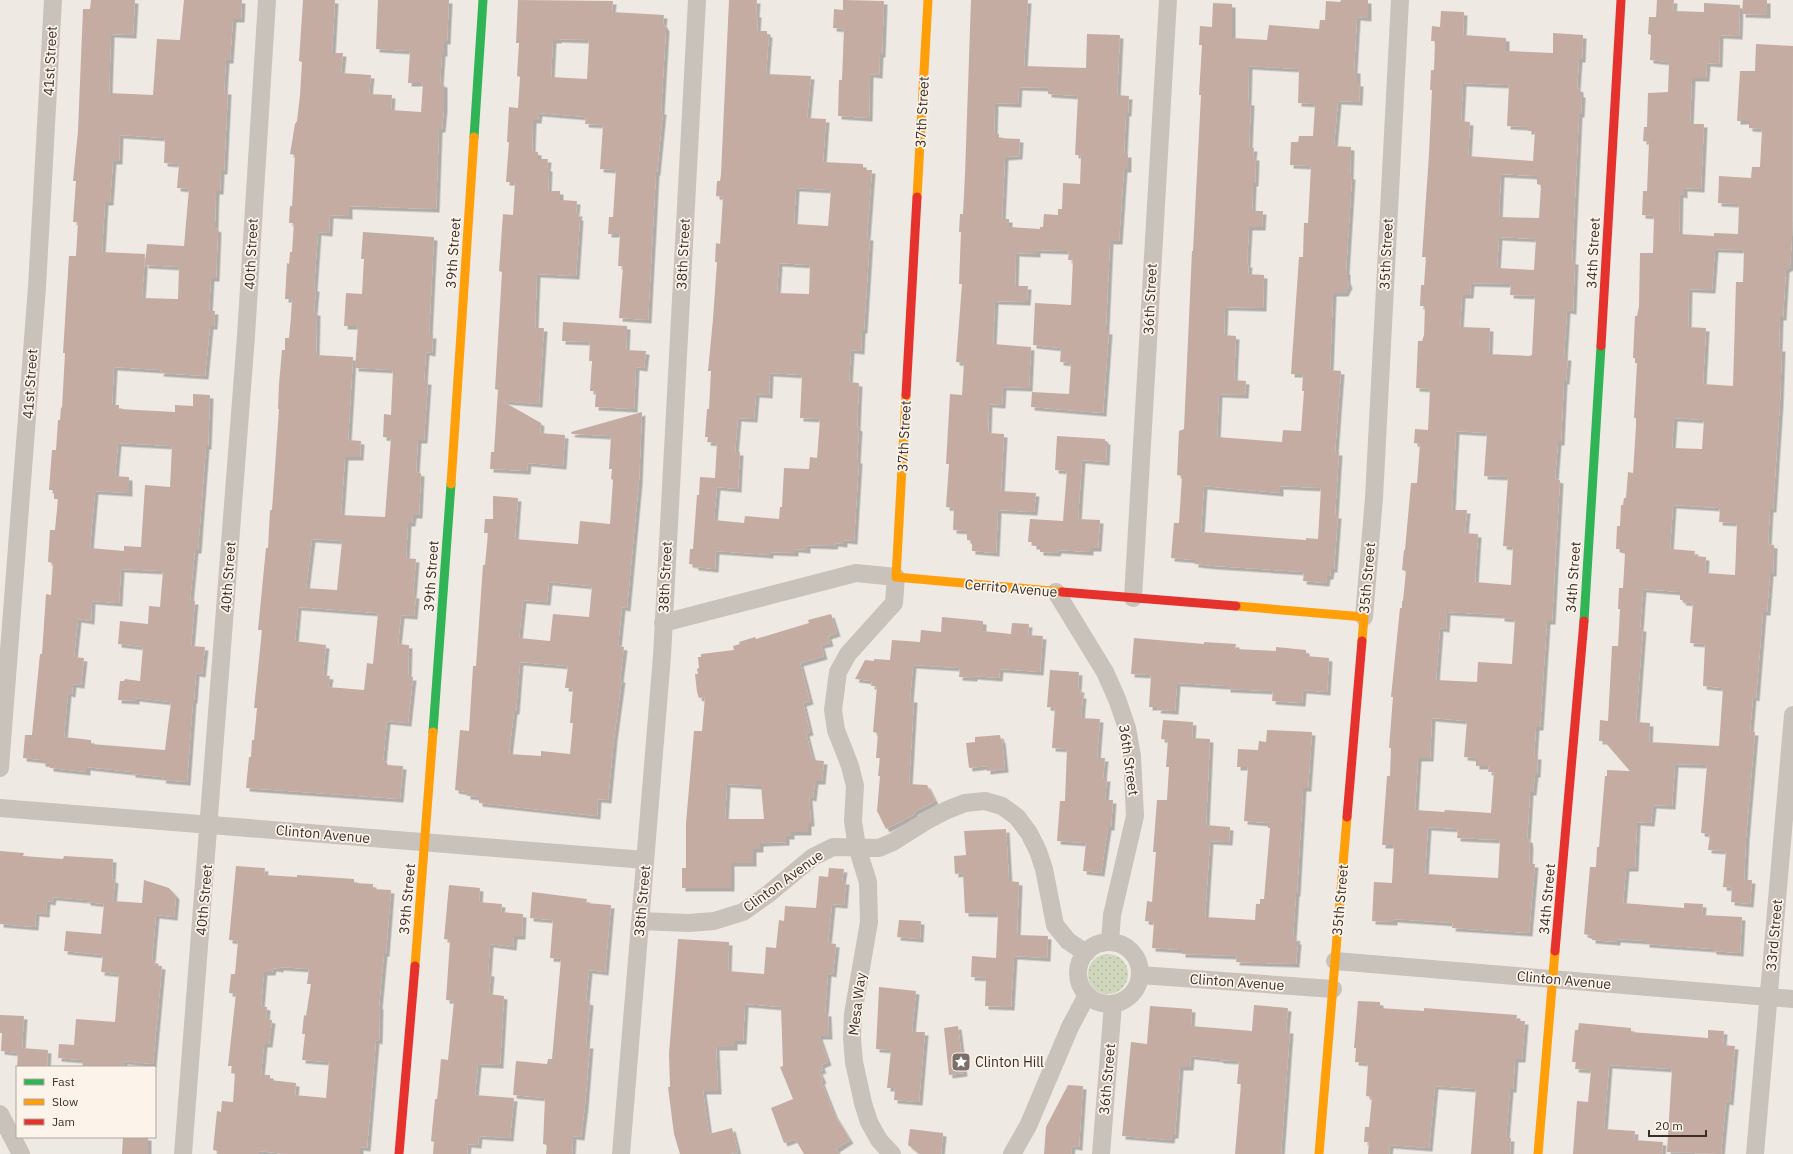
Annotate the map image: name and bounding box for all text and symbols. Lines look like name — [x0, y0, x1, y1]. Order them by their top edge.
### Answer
street label: 41st Street — [39, 25, 61, 96]
street label: 37th Street — [911, 76, 933, 148]
street label: 39th Street — [442, 217, 464, 289]
street label: 34th Street — [1582, 217, 1604, 289]
street label: 40th Street — [240, 218, 262, 290]
street label: 38th Street — [672, 218, 694, 290]
street label: 35th Street — [1375, 218, 1397, 290]
street label: 36th Street — [1139, 263, 1161, 335]
street label: 41st Street — [19, 348, 41, 420]
street label: 37th Street — [893, 400, 915, 472]
street label: 39th Street — [420, 540, 442, 612]
street label: 40th Street — [217, 541, 239, 613]
street label: 38th Street — [654, 541, 676, 613]
street label: 34th Street — [1562, 541, 1584, 613]
street label: 35th Street — [1355, 542, 1379, 614]
street label: Cerrito Avenue — [964, 575, 1058, 601]
street label: 36th Street — [1115, 723, 1143, 797]
street label: Clinton Avenue — [275, 821, 371, 847]
street label: Clinton Avenue — [739, 846, 827, 916]
street label: 39th Street — [395, 863, 419, 935]
street label: 34th Street — [1535, 863, 1559, 935]
street label: 40th Street — [192, 864, 216, 936]
street label: 35th Street — [1328, 864, 1352, 936]
street label: 38th Street — [630, 865, 654, 937]
street label: 33rd Street — [1762, 898, 1786, 971]
street label: Clinton Avenue — [1516, 967, 1612, 993]
street label: Clinton Avenue — [1189, 970, 1285, 994]
street label: Mesa Way — [844, 971, 870, 1037]
street label: 36th Street — [1095, 1043, 1119, 1115]
place icon: Clinton Hill — [950, 1051, 972, 1073]
place label: Clinton Hill — [975, 1053, 1044, 1071]
legend — [16, 1066, 156, 1138]
text: Fast — [52, 1074, 75, 1089]
text: Slow — [52, 1094, 78, 1109]
scale bar — [1649, 1112, 1706, 1138]
text: Jam — [52, 1114, 75, 1129]
text: 20 m — [1655, 1118, 1683, 1133]

